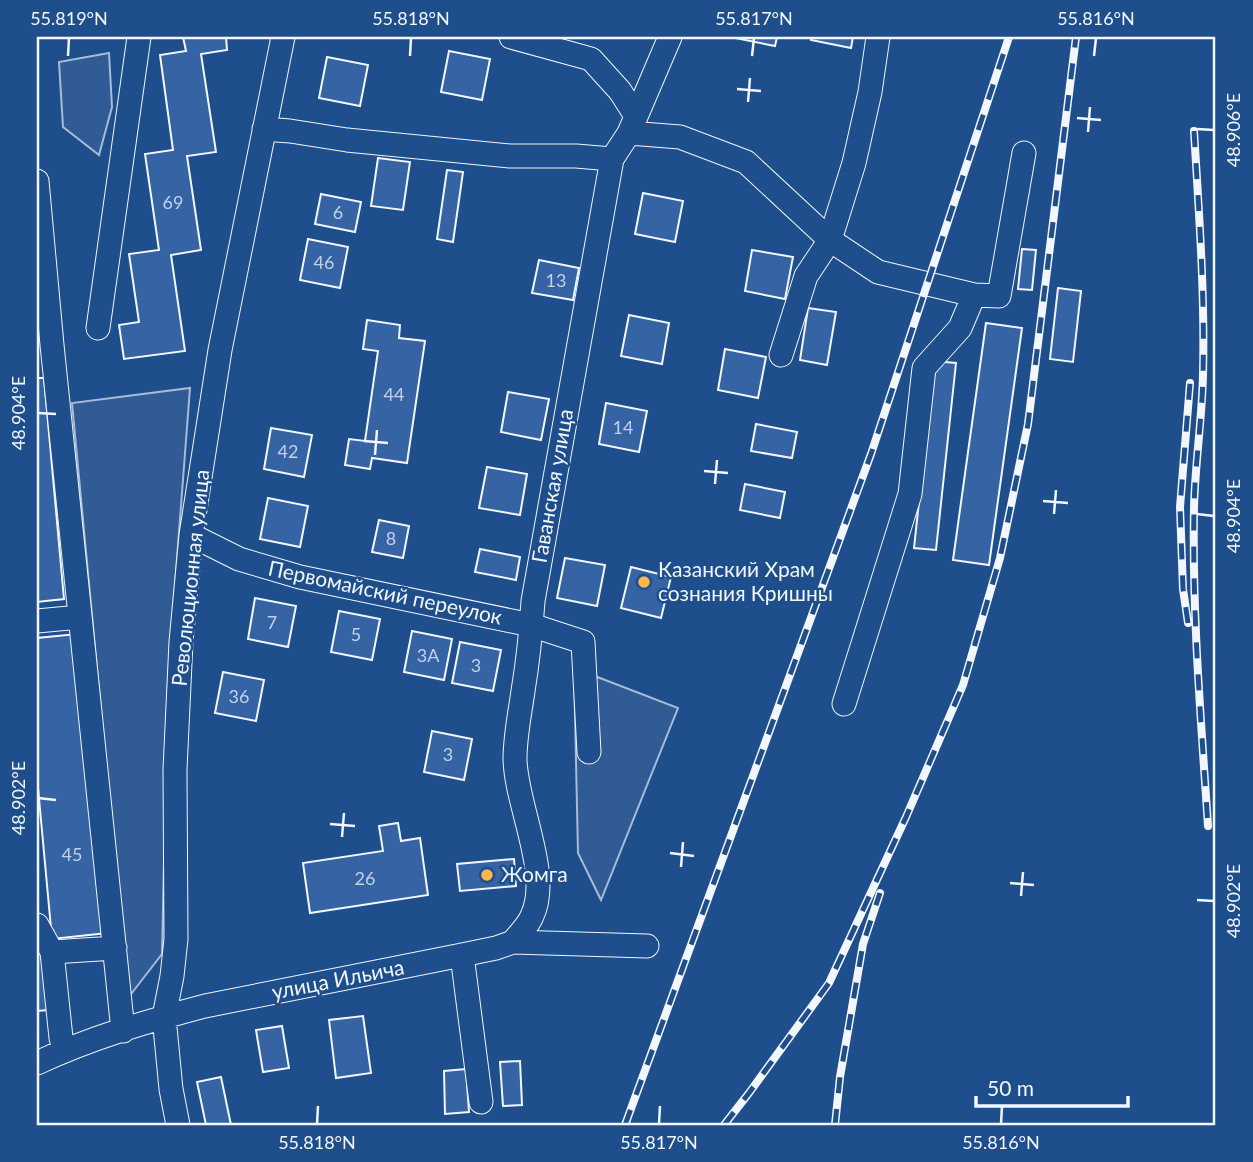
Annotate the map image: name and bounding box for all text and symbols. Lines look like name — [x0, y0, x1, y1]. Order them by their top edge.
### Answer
text: 55.819°N — [30, 7, 108, 29]
text: 55.818°N — [372, 7, 450, 29]
text: 55.817°N — [715, 7, 793, 29]
text: 55.816°N — [1057, 7, 1135, 29]
text: 48.906°E — [1222, 93, 1244, 167]
house number: 69 — [163, 191, 183, 213]
house number: 6 — [333, 201, 343, 223]
house number: 46 — [314, 251, 334, 273]
house number: 13 — [546, 269, 566, 291]
text: 48.904°E — [7, 376, 29, 450]
house number: 44 — [384, 383, 404, 405]
street label: Гаванская улица — [526, 407, 577, 565]
house number: 14 — [613, 416, 633, 438]
house number: 42 — [278, 440, 298, 462]
street label: Революционная улица — [166, 468, 213, 687]
text: 48.904°E — [1222, 479, 1244, 553]
house number: 8 — [386, 527, 396, 549]
street label: Первомайский переулок — [266, 555, 505, 629]
place label: Казанский Храм сознания Кришны — [658, 556, 833, 605]
marker: Казанский Храм сознания Кришны — [636, 574, 652, 590]
house number: 7 — [267, 611, 277, 633]
house number: 5 — [351, 623, 361, 645]
house number: 3А — [417, 644, 440, 666]
house number: 3 — [471, 654, 481, 676]
house number: 36 — [229, 685, 249, 707]
house number: 3 — [443, 743, 453, 765]
text: 48.902°E — [7, 761, 29, 835]
house number: 45 — [62, 843, 82, 865]
place label: Жомга — [501, 861, 568, 886]
text: 48.902°E — [1222, 864, 1244, 938]
house number: 26 — [355, 867, 375, 889]
marker: Жомга — [479, 867, 495, 883]
street label: улица Ильича — [269, 953, 406, 1004]
scale bar — [976, 1064, 1129, 1108]
text: 50 m — [987, 1075, 1034, 1100]
text: 55.818°N — [278, 1131, 356, 1153]
text: 55.817°N — [620, 1131, 698, 1153]
text: 55.816°N — [962, 1131, 1040, 1153]

